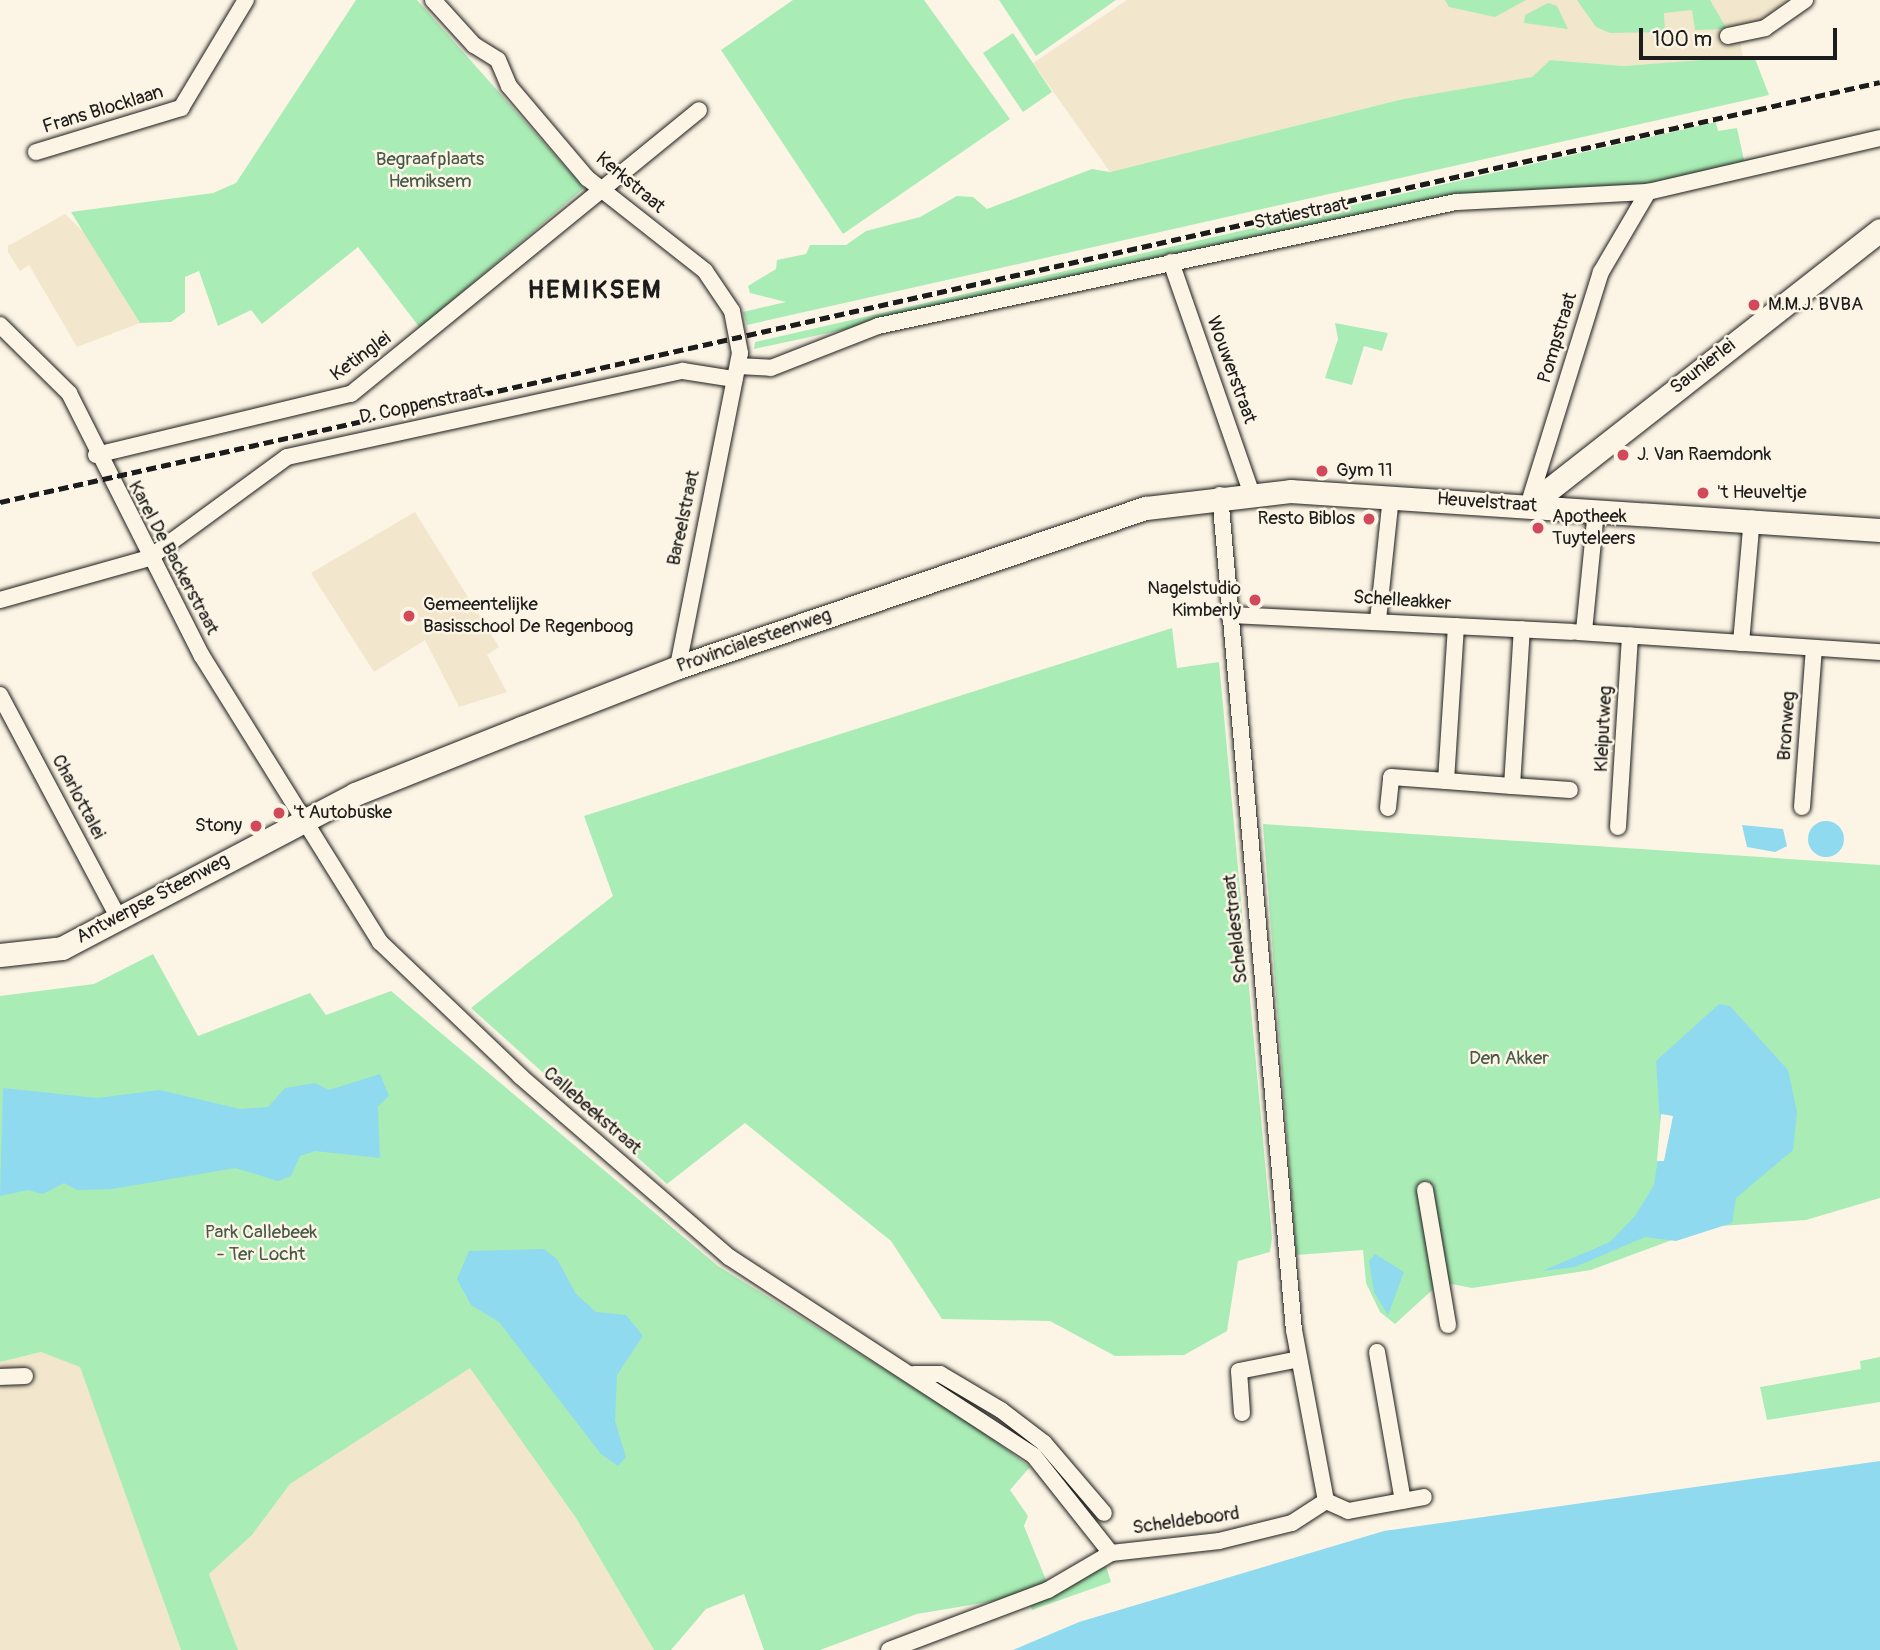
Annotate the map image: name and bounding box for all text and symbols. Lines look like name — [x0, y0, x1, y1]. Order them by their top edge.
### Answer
scale bar — [1642, 14, 1840, 58]
text: 100 m — [1652, 26, 1712, 53]
street label: Frans Blocklaan — [40, 81, 166, 139]
street label: Kerkstraat — [591, 148, 669, 218]
park label: Begraafplaats Hemiksem — [376, 149, 484, 193]
street label: Statiestraat — [1252, 193, 1350, 235]
district label: HEMIKSEM — [528, 275, 662, 307]
street label: Pompstraat — [1533, 290, 1583, 386]
place label: M.M.J. BVBA — [1768, 294, 1863, 316]
marker: M.M.J. BVBA — [1746, 297, 1762, 313]
street label: Wouwerstraat — [1201, 313, 1261, 427]
street label: Ketinglei — [326, 327, 396, 387]
street label: Saunierlei — [1666, 334, 1740, 400]
street label: D. Coppenstraat — [357, 381, 487, 429]
place label: J. Van Raemdonk — [1637, 444, 1771, 466]
marker: J. Van Raemdonk — [1615, 447, 1631, 463]
place label: Gym 11 — [1336, 460, 1393, 482]
marker: Gym 11 — [1314, 463, 1330, 479]
street label: Bareelstraat — [663, 468, 705, 568]
street label: Karel De Backerstraat — [123, 477, 223, 639]
place label: 't Heuveltje — [1717, 482, 1807, 504]
marker: 't Heuveltje — [1695, 485, 1711, 501]
street label: Heuvelstraat — [1436, 488, 1538, 518]
place label: Apotheek Tuyteleers — [1552, 506, 1635, 550]
place label: Resto Biblos — [1257, 508, 1355, 530]
marker: Resto Biblos — [1361, 511, 1377, 527]
marker: Apotheek Tuyteleers — [1530, 520, 1546, 536]
place label: Nagelstudio Kimberly — [1147, 578, 1241, 622]
street label: Schelleakker — [1352, 586, 1452, 616]
marker: Nagelstudio Kimberly — [1247, 592, 1263, 608]
place label: Gemeentelijke Basisschool De Regenboog — [423, 594, 633, 638]
street label: Provincialesteenweg — [674, 604, 834, 678]
marker: Gemeentelijke Basisschool De Regenboog — [401, 608, 417, 624]
street label: Kleiputweg — [1590, 685, 1618, 773]
street label: Bronweg — [1773, 690, 1801, 762]
street label: Charlottalei — [46, 751, 110, 843]
place label: 't Autobuske — [293, 802, 392, 824]
marker: 't Autobuske — [271, 805, 287, 821]
place label: Stony — [195, 815, 242, 837]
marker: Stony — [248, 818, 264, 834]
street label: Antwerpse Steenweg — [73, 849, 233, 949]
street label: Scheldestraat — [1219, 873, 1253, 985]
park label: Den Akker — [1469, 1048, 1549, 1070]
street label: Callebeekstraat — [538, 1062, 646, 1160]
park label: Park Callebeek - Ter Locht — [205, 1222, 317, 1266]
street label: Scheldeboord — [1131, 1502, 1241, 1540]

